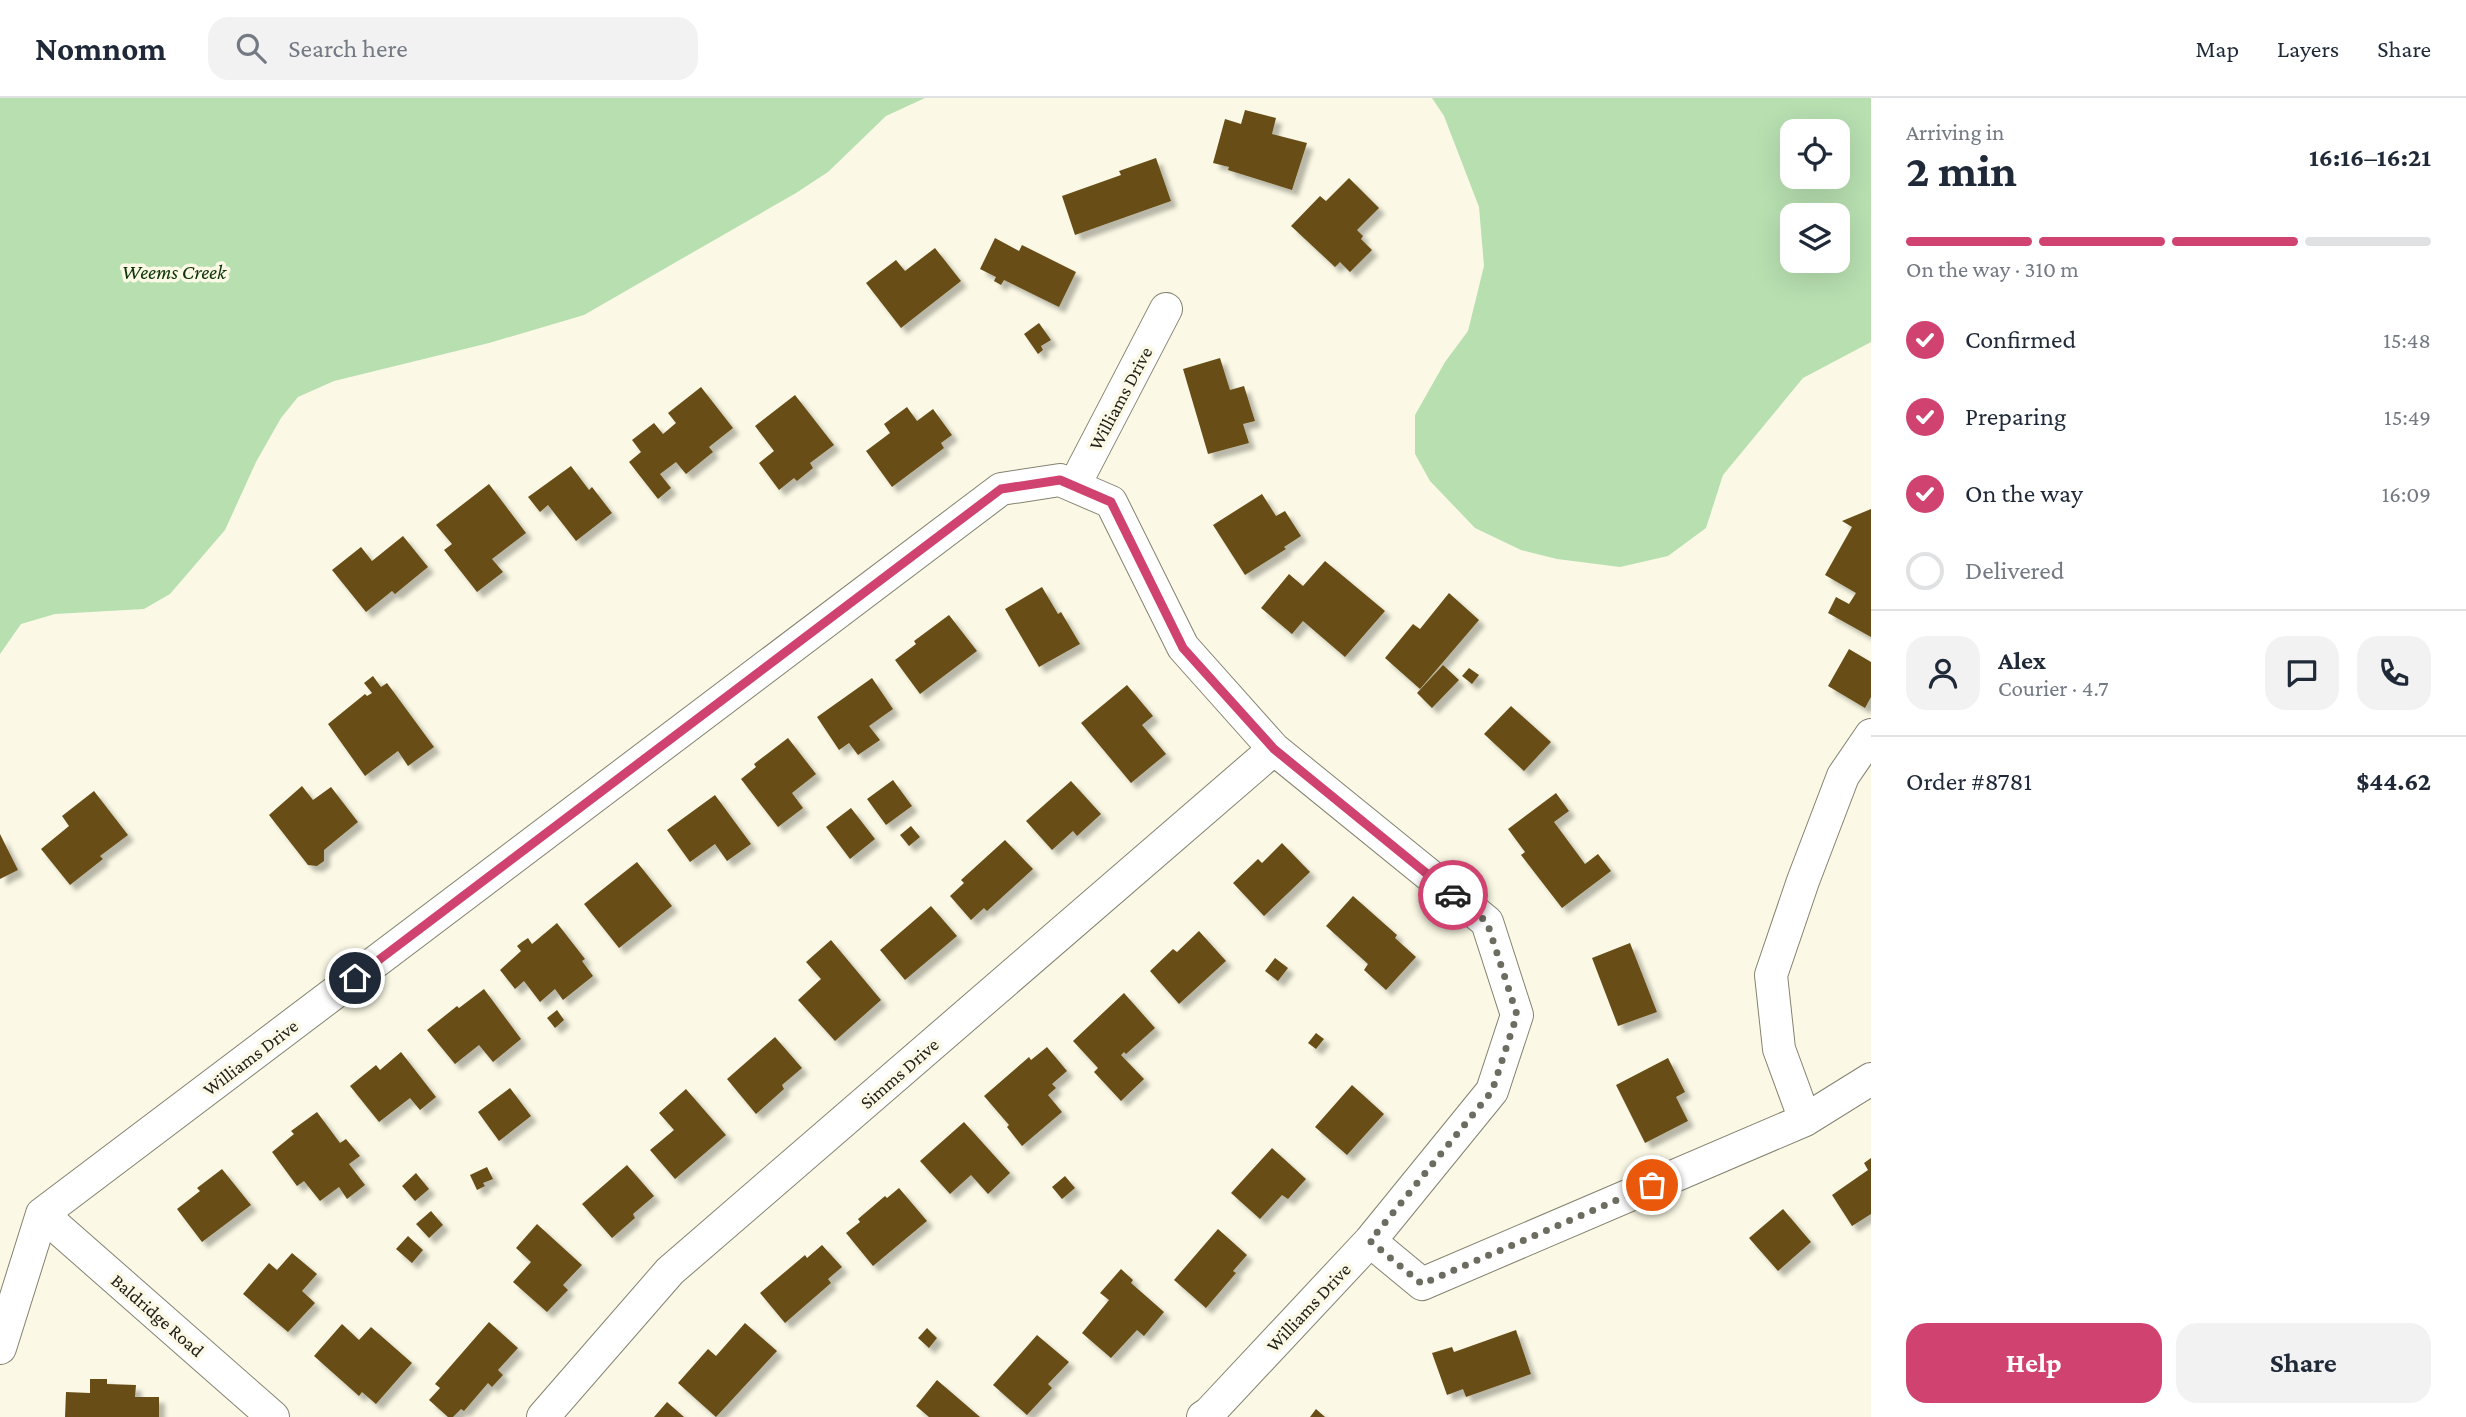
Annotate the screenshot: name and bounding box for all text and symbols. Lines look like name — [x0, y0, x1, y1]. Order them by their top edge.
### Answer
search box — [208, 17, 698, 80]
icon: search — [232, 29, 270, 67]
text: Nomnom — [35, 30, 166, 67]
text: Search here — [288, 34, 408, 63]
text: Map — [2195, 35, 2239, 62]
text: Layers — [2277, 35, 2339, 62]
text: Share — [2377, 35, 2431, 62]
map controls — [1780, 119, 1850, 273]
button: locate — [1780, 119, 1850, 189]
text: Arriving in — [1906, 119, 2004, 145]
text: 16:16–16:21 — [2309, 143, 2431, 172]
text: 2 min — [1906, 145, 2017, 196]
button: layers — [1780, 203, 1850, 273]
text: On the way · 310 m — [1906, 256, 2079, 282]
water label: Weems Creek — [122, 260, 227, 284]
icon: check — [1906, 321, 1944, 359]
text: Confirmed — [1965, 325, 2076, 354]
text: 15:48 — [2383, 327, 2431, 353]
street label: Williams Drive — [1085, 343, 1156, 453]
icon: check — [1906, 398, 1944, 436]
text: Preparing — [1965, 402, 2066, 431]
text: 15:49 — [2384, 404, 2431, 430]
icon: check — [1906, 475, 1944, 513]
text: On the way — [1965, 479, 2083, 508]
text: 16:09 — [2382, 481, 2431, 507]
text: Delivered — [1965, 556, 2064, 585]
button: person — [1906, 636, 1980, 710]
button: chat — [2265, 636, 2339, 710]
button: phone — [2357, 636, 2431, 710]
text: Alex — [1998, 646, 2046, 675]
text: Courier · 4.7 — [1998, 675, 2109, 701]
text: Order #8781 — [1906, 767, 2032, 796]
text: $44.62 — [2356, 767, 2431, 796]
courier — [1418, 860, 1488, 930]
icon: car — [1434, 876, 1472, 914]
pin — [325, 948, 385, 1008]
icon: home — [336, 959, 374, 997]
street label: Williams Drive — [199, 1015, 302, 1100]
street label: Simms Drive — [856, 1034, 943, 1113]
pin — [1622, 1155, 1682, 1215]
icon: bag — [1633, 1166, 1671, 1204]
street label: Williams Drive — [1262, 1259, 1355, 1356]
street label: Baldridge Road — [107, 1270, 208, 1361]
button: Help — [1906, 1323, 2162, 1403]
button: Share — [2176, 1323, 2431, 1403]

